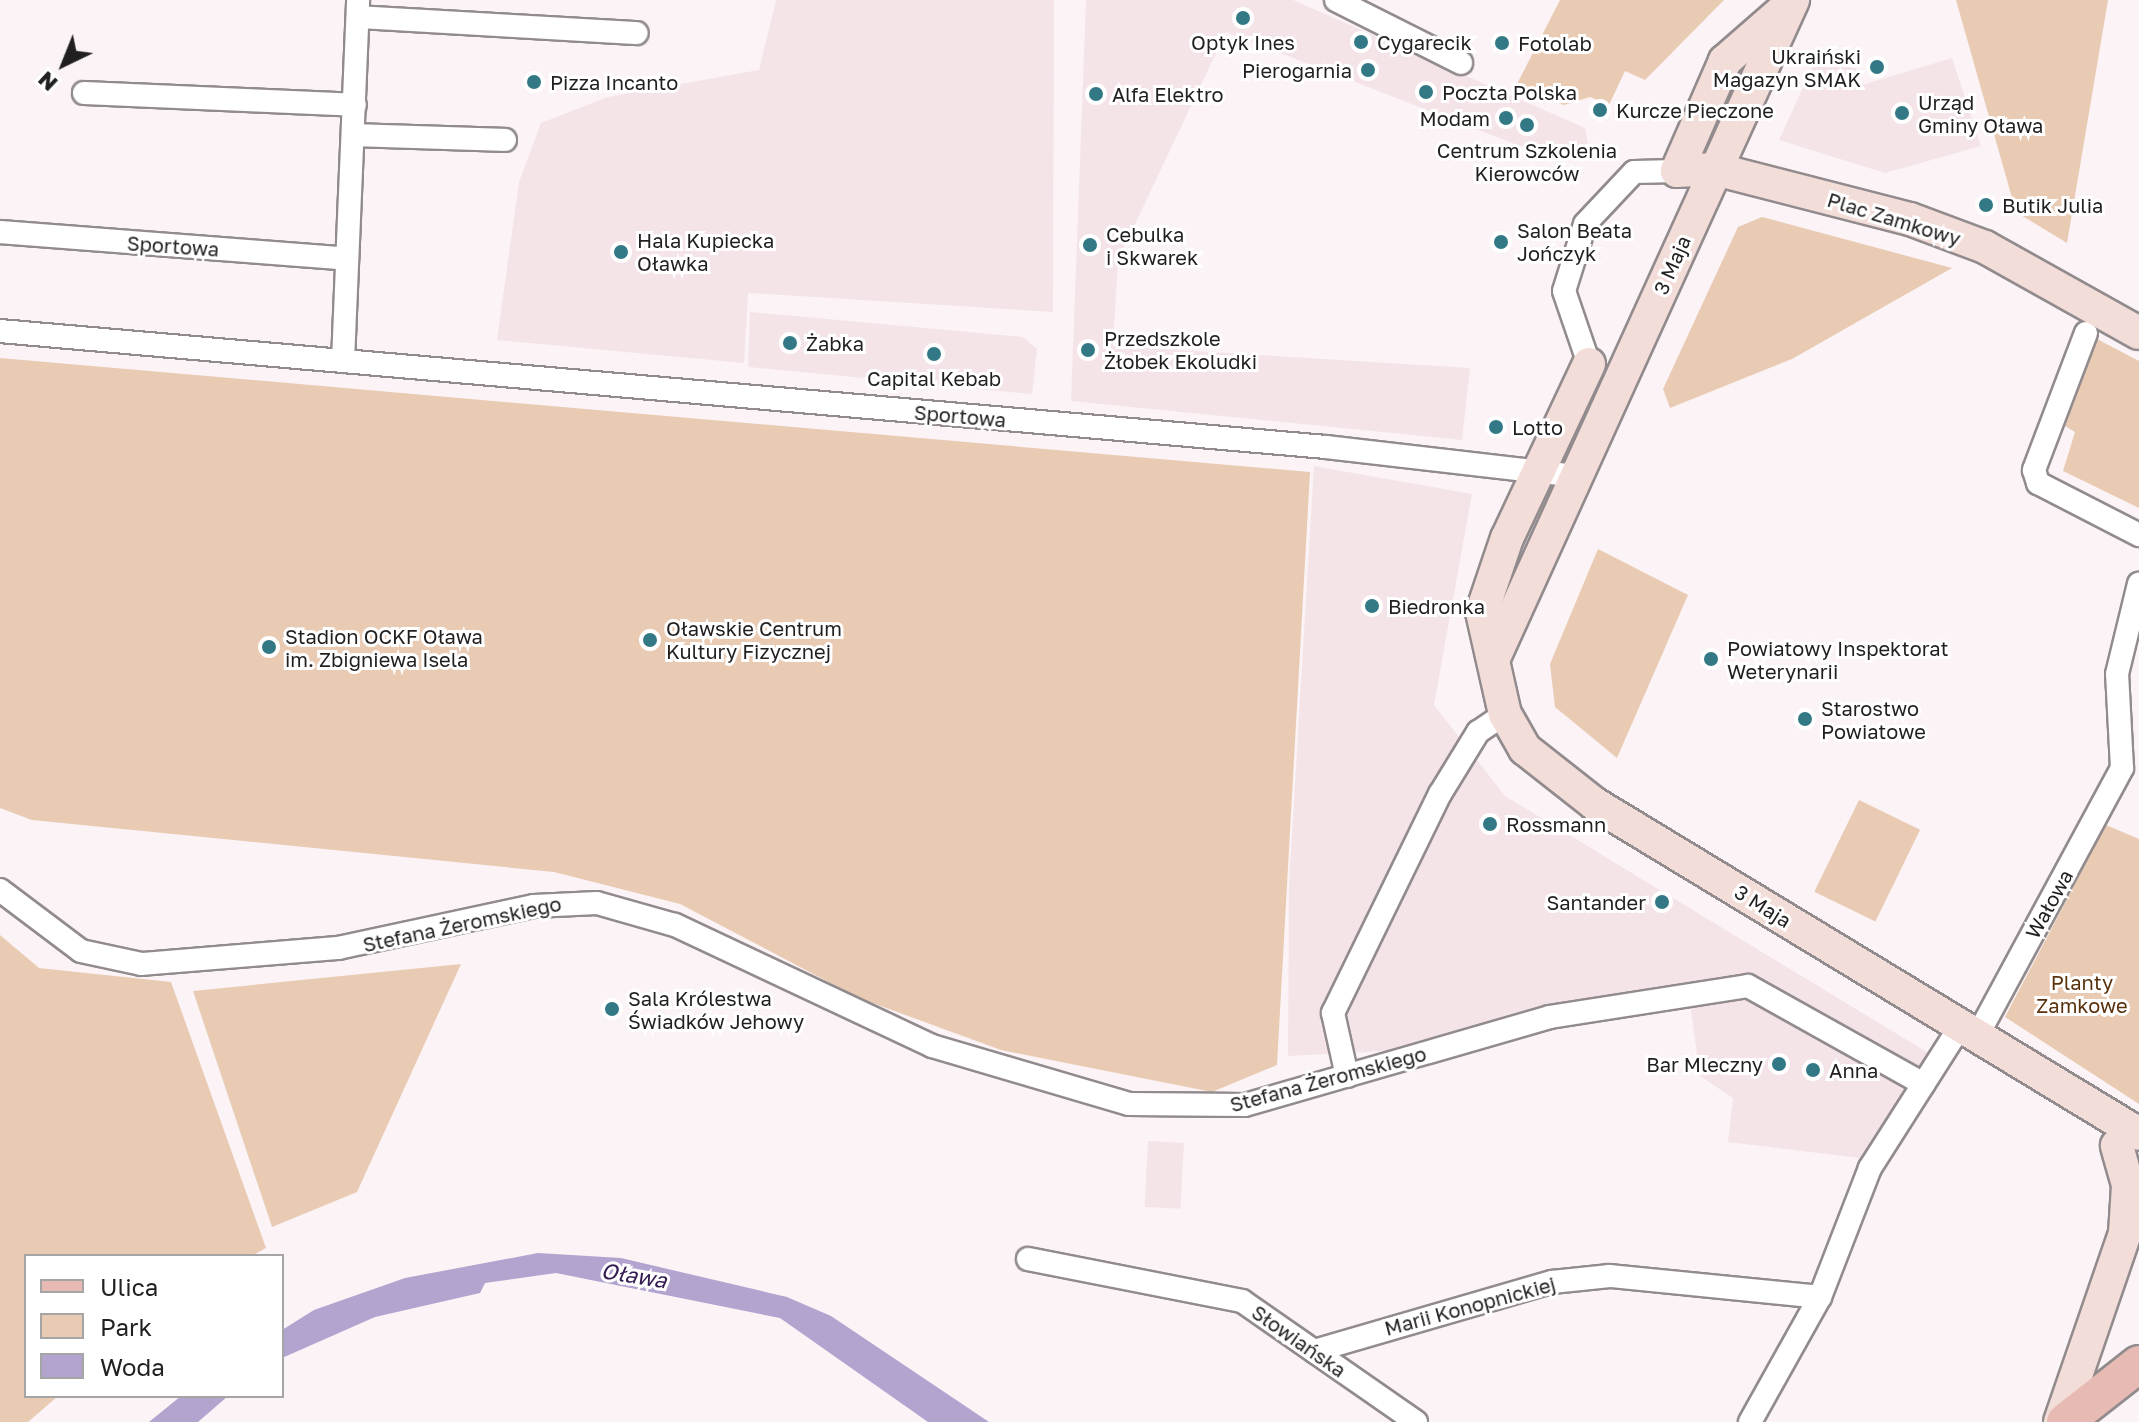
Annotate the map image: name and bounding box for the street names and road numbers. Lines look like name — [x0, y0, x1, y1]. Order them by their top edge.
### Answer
street label: Plac Zamkowy — [1824, 187, 1964, 251]
street label: Sportowa — [126, 231, 220, 261]
street label: 3 Maja — [1648, 232, 1696, 298]
street label: Sportowa — [913, 400, 1007, 432]
street label: Wałowa — [2020, 865, 2078, 943]
street label: 3 Maja — [1730, 879, 1796, 933]
street label: Stefana Żeromskiego — [361, 891, 563, 957]
street label: Stefana Żeromskiego — [1227, 1041, 1429, 1117]
street label: Marii Konopnickiej — [1382, 1272, 1558, 1340]
street label: Słowiańska — [1247, 1300, 1351, 1382]

